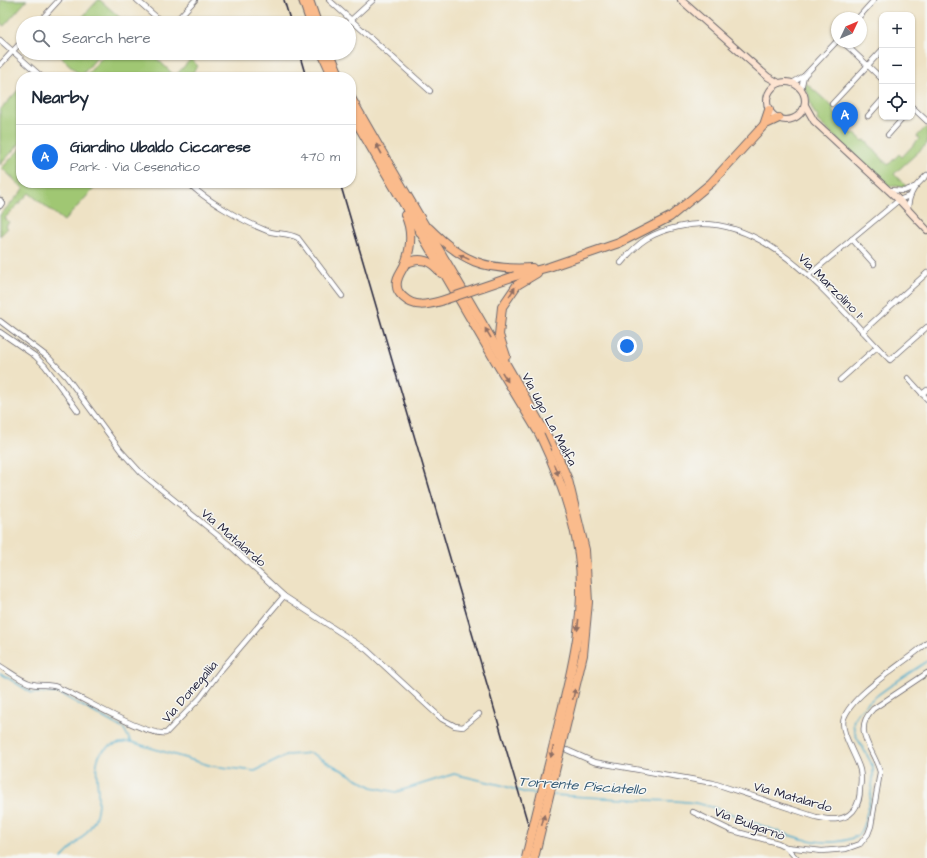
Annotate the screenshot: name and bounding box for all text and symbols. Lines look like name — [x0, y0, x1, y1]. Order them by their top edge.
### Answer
north arrow — [831, 12, 867, 48]
map controls — [879, 12, 915, 120]
button: + — [879, 12, 915, 48]
search box — [16, 16, 356, 60]
icon: search — [30, 27, 52, 49]
text: Search here — [62, 28, 151, 49]
button: − — [879, 48, 915, 84]
button: locate — [879, 84, 915, 120]
text: Nearby — [32, 86, 89, 110]
pin: A — [832, 102, 858, 135]
text: Giardino Ubaldo Ciccarese — [70, 137, 251, 158]
one-way arrow — [376, 143, 383, 155]
text: A — [41, 148, 49, 166]
text: 470 m — [300, 148, 340, 166]
text: Park · Via Cesenatico — [70, 158, 200, 176]
street label: Via Marzolino 1° — [794, 249, 869, 324]
one-way arrow — [458, 254, 470, 260]
one-way arrow — [508, 287, 516, 297]
one-way arrow — [485, 327, 492, 339]
your location — [617, 336, 637, 356]
street label: Via Ugo La Malfa — [516, 370, 581, 470]
one-way arrow — [501, 371, 508, 383]
one-way arrow — [554, 465, 560, 477]
street label: Via Matalardo — [197, 504, 270, 572]
one-way arrow — [575, 619, 582, 631]
street label: Via Donegallia — [158, 656, 223, 727]
one-way arrow — [571, 688, 577, 700]
one-way arrow — [549, 746, 555, 758]
water label: Torrente Pisciatello — [518, 772, 647, 800]
street label: Via Matalardo — [751, 777, 835, 817]
street label: Via Bulgarnò — [711, 803, 788, 846]
one-way arrow — [540, 814, 546, 826]

